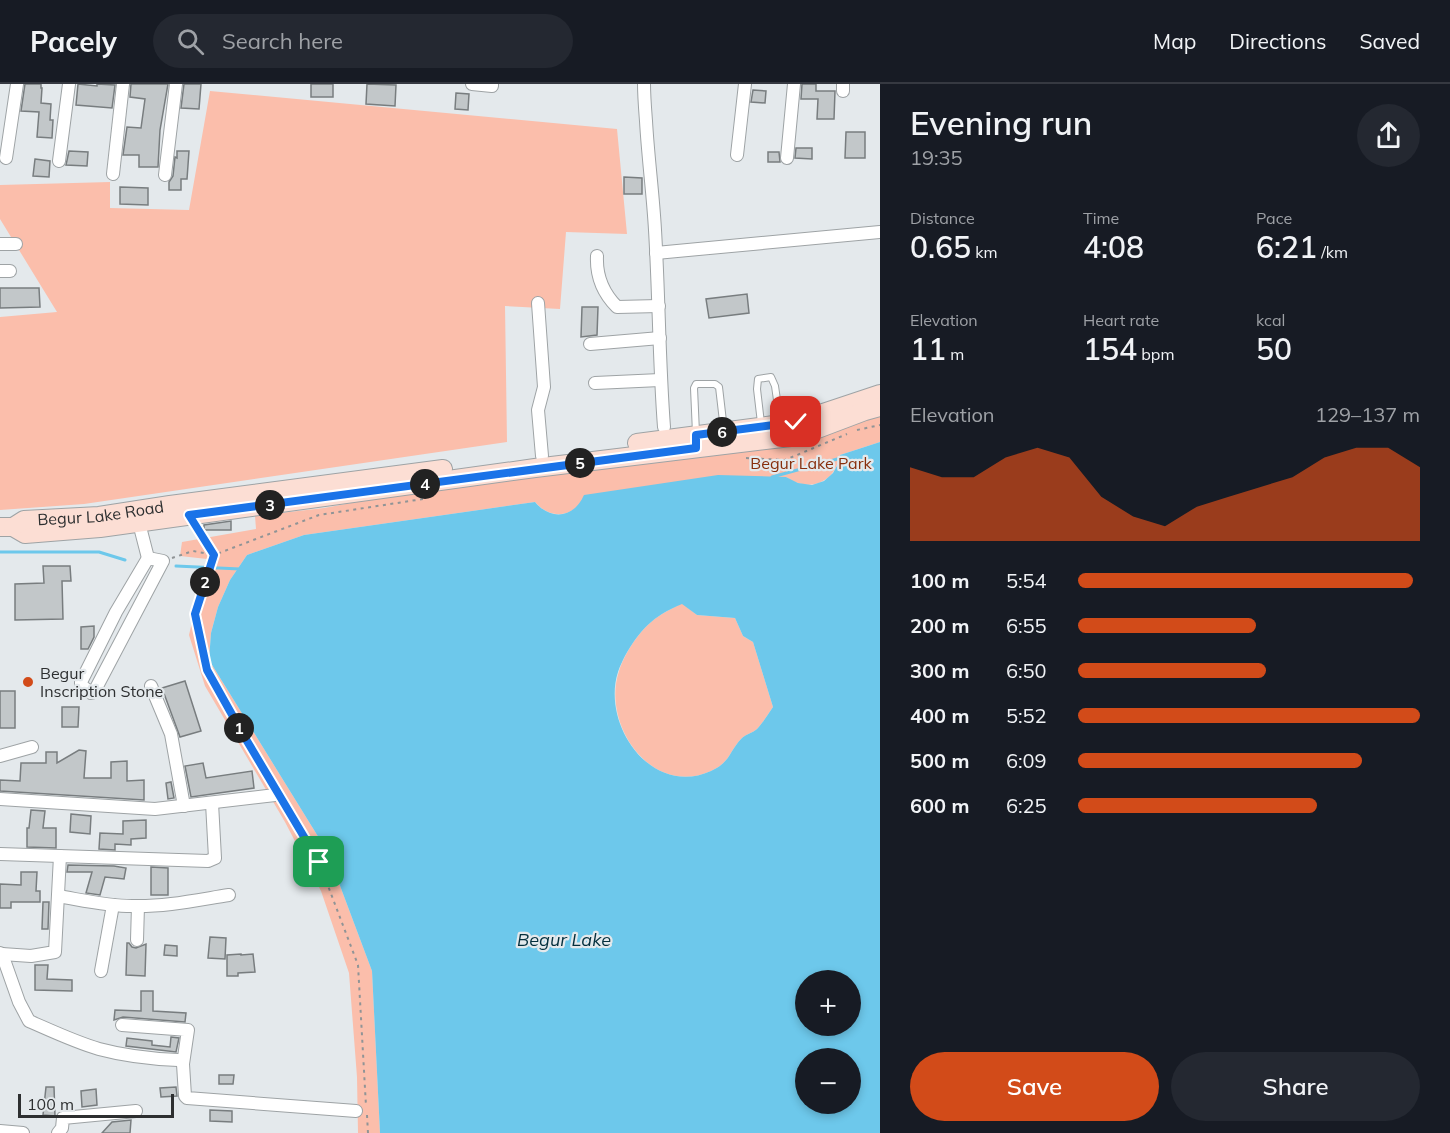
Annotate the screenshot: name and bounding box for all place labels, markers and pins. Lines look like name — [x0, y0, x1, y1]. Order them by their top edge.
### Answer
pin — [770, 396, 821, 447]
pin: 6 — [707, 417, 737, 447]
pin: 5 — [565, 448, 595, 478]
pin: 4 — [410, 469, 440, 499]
pin: 3 — [255, 490, 285, 520]
pin: 2 — [190, 567, 220, 597]
place label: Begur Inscription Stone — [40, 663, 163, 701]
marker: Begur Inscription Stone — [21, 675, 35, 689]
pin: 1 — [224, 713, 254, 743]
pin — [293, 836, 344, 887]

